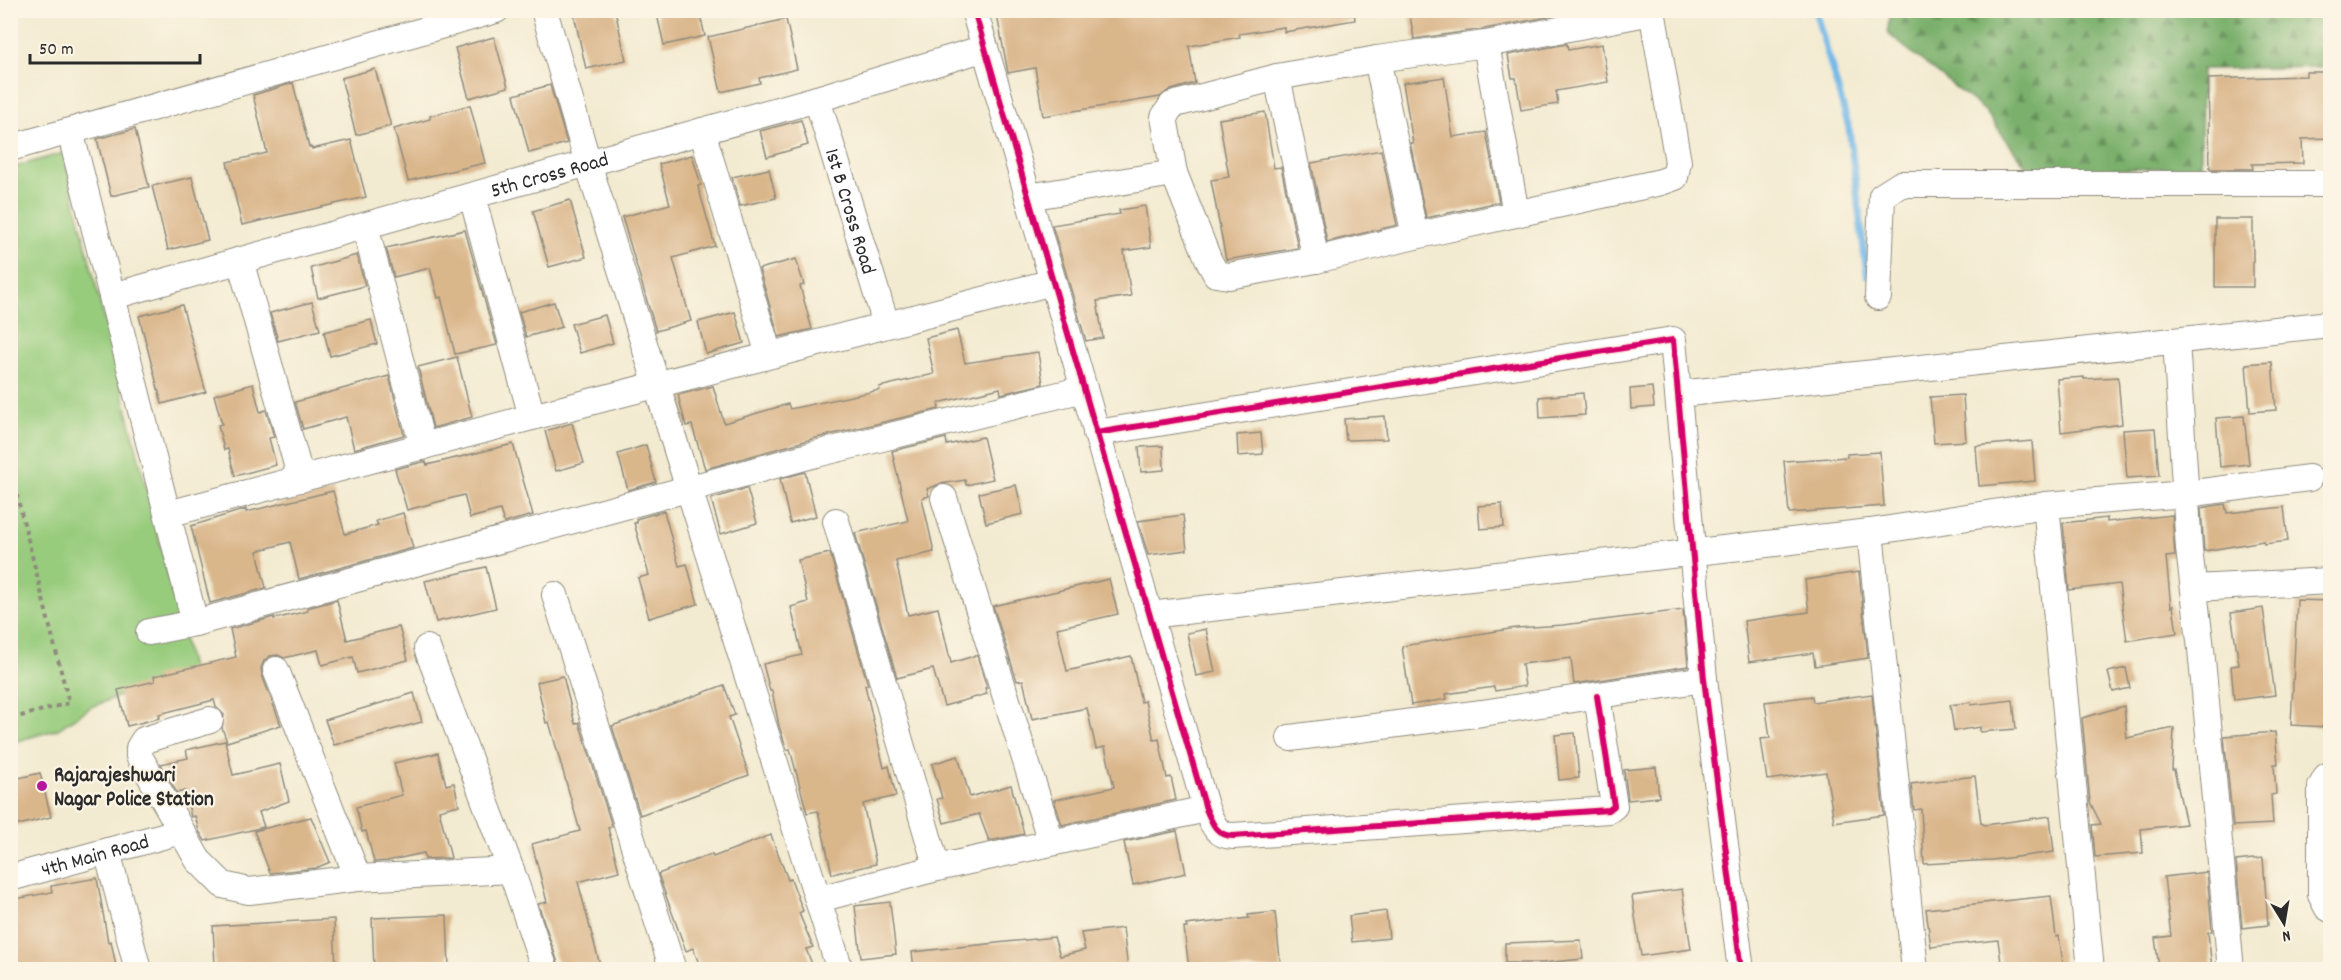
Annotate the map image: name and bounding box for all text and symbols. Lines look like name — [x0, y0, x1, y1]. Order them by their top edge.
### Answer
scale bar — [30, 27, 200, 65]
text: 50 m — [39, 38, 74, 63]
street label: 1st B Cross Road — [815, 145, 882, 278]
street label: 5th Cross Road — [488, 146, 612, 208]
place label: Rajarajeshwari Nagar Police Station — [54, 762, 214, 816]
marker: Rajarajeshwari Nagar Police Station — [35, 779, 49, 793]
street label: 4th Main Road — [38, 828, 153, 887]
north arrow — [2254, 893, 2314, 953]
text: N — [2280, 923, 2292, 947]

